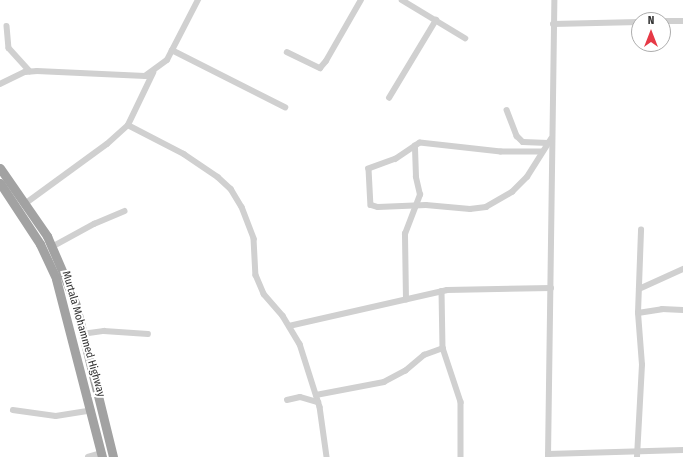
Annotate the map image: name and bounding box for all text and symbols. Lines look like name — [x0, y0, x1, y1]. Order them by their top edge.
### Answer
north arrow — [631, 12, 671, 52]
text: N — [648, 14, 654, 27]
street label: Murtala Mohammed Highway — [59, 270, 107, 398]

